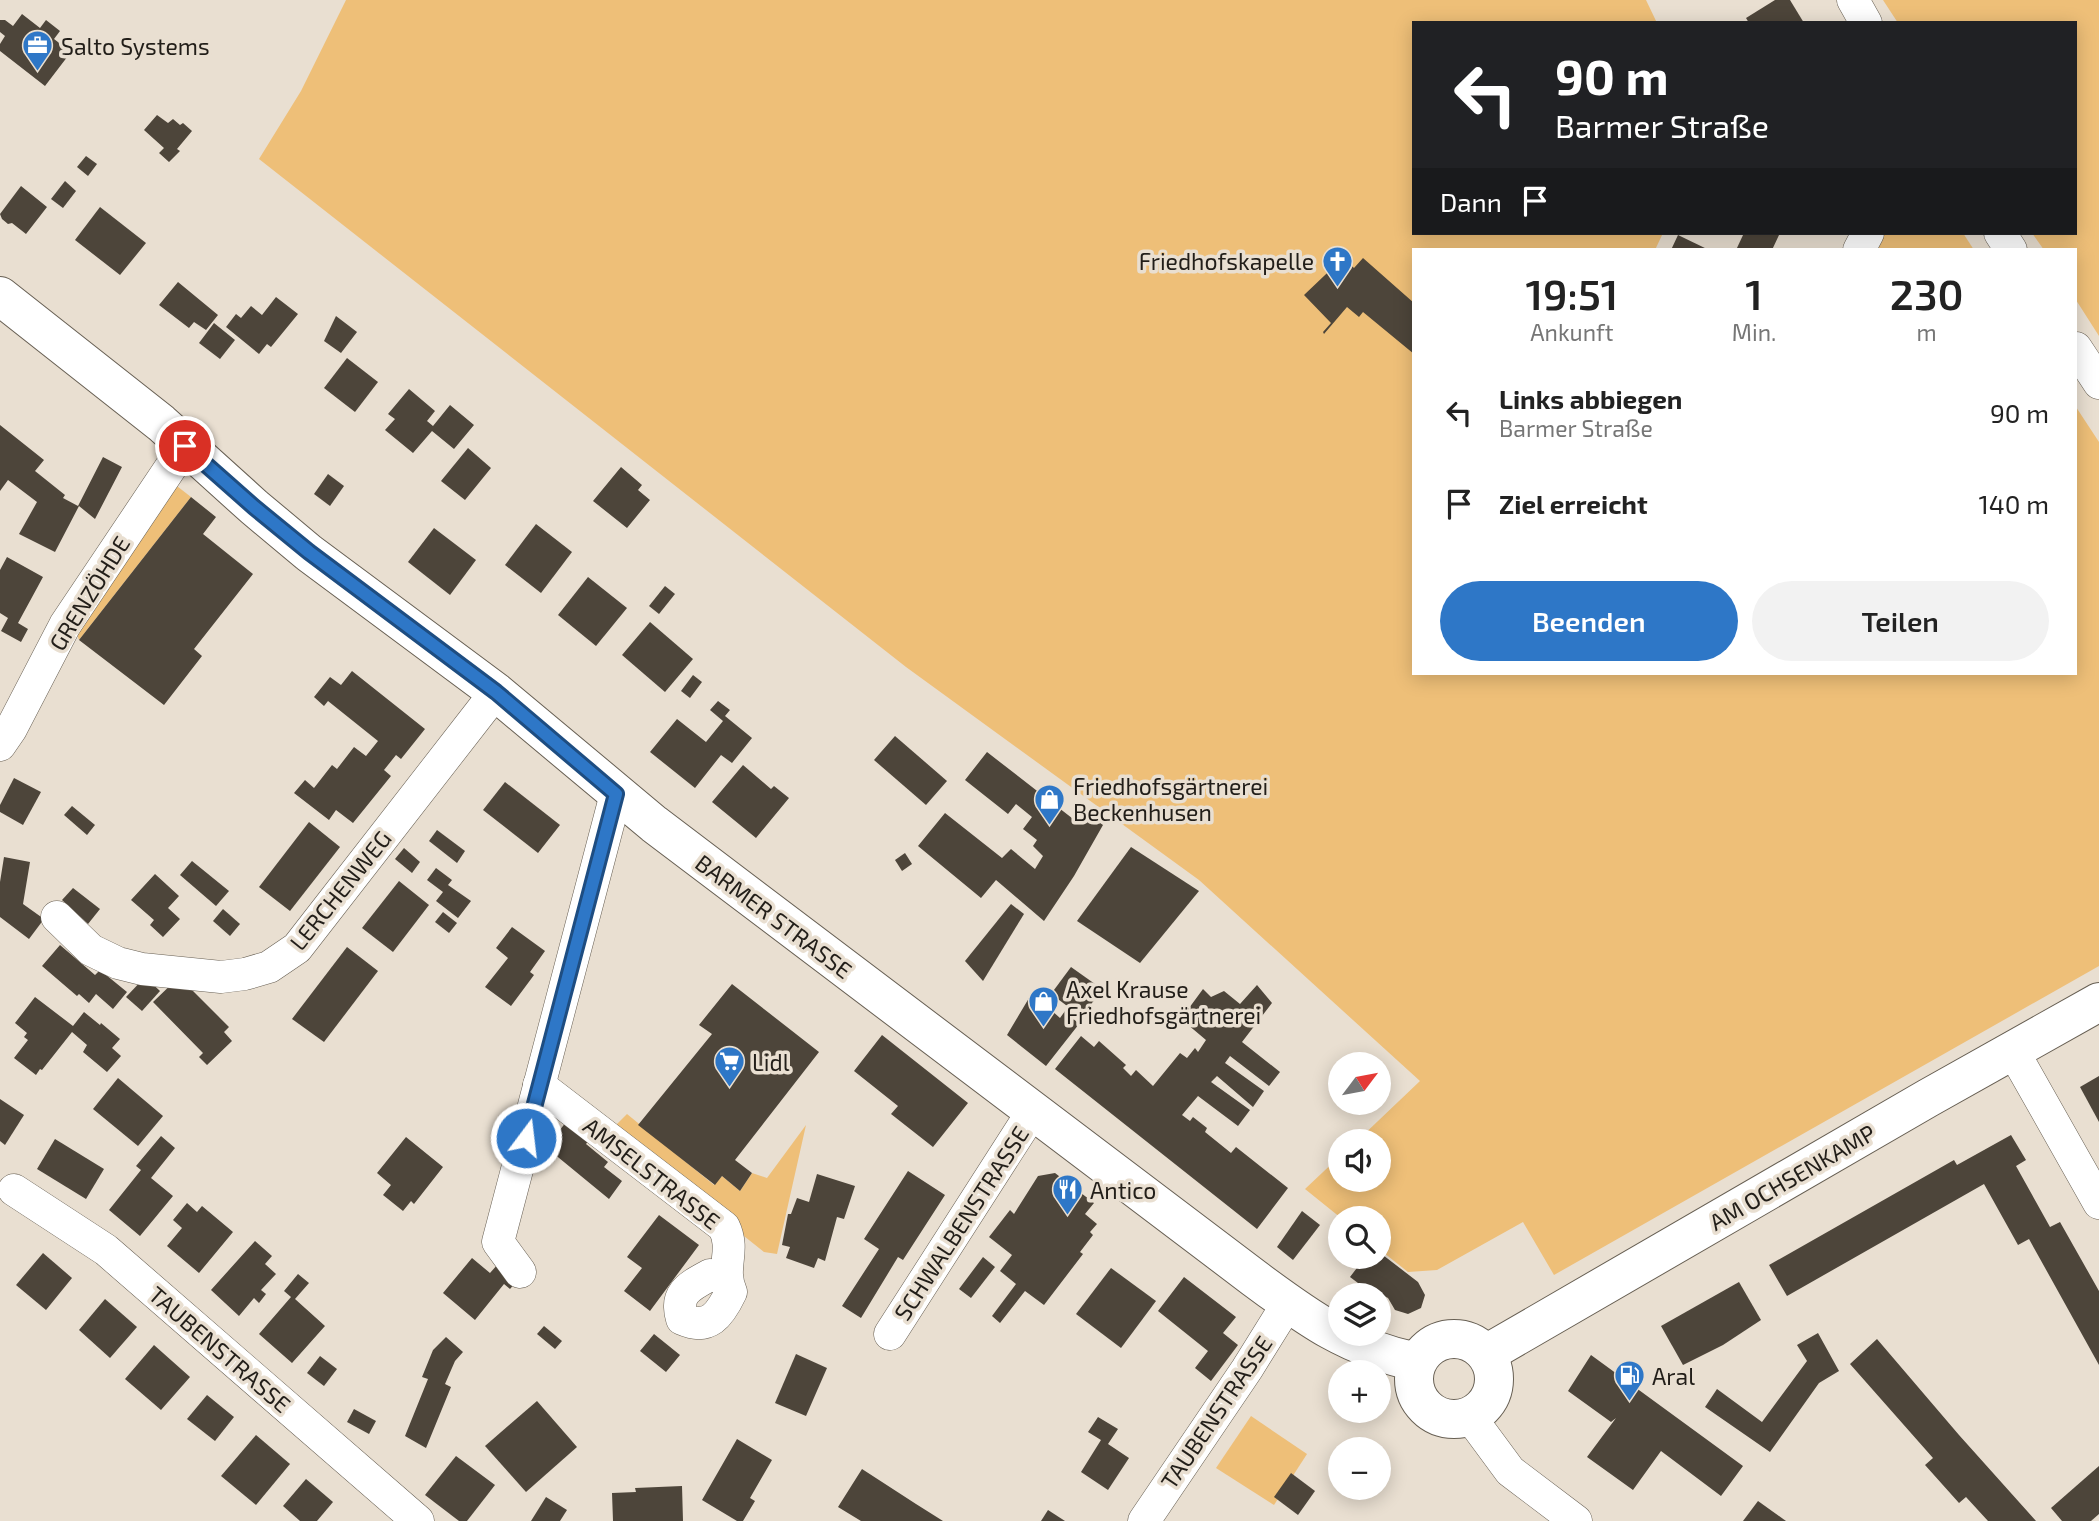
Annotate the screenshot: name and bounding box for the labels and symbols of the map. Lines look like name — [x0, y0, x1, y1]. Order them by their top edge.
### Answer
office icon: Salto Systems — [21, 29, 55, 73]
place label: Salto Systems — [61, 32, 210, 60]
church icon: Friedhofskapelle — [1320, 244, 1354, 288]
place label: Friedhofskapelle — [1139, 247, 1314, 275]
pin — [155, 416, 215, 476]
street label: GRENZÖHDE — [43, 531, 135, 655]
place label: Friedhofsgärtnerei Beckenhusen — [1073, 772, 1268, 826]
shop icon: Friedhofsgärtnerei Beckenhusen — [1033, 782, 1067, 826]
street label: LERCHENWEG — [283, 825, 397, 955]
street label: BARMER STRASSE — [690, 848, 858, 984]
place label: Axel Krause Friedhofsgärtnerei — [1066, 975, 1261, 1029]
shop icon: Axel Krause Friedhofsgärtnerei — [1026, 985, 1060, 1029]
supermarket icon: Lidl — [712, 1045, 746, 1089]
place label: Lidl — [752, 1048, 790, 1076]
north arrow — [1328, 1052, 1391, 1115]
position arrow — [489, 1101, 563, 1175]
street label: AMSELSTRASSE — [578, 1111, 726, 1235]
street label: AM OCHSENKAMP — [1704, 1118, 1880, 1236]
street label: SCHWALBENSTRASSE — [888, 1121, 1034, 1325]
restaurant icon: Antico — [1050, 1173, 1084, 1217]
place label: Antico — [1090, 1176, 1156, 1204]
street label: TAUBENSTRASSE — [144, 1280, 296, 1418]
street label: TAUBENSTRASSE — [1155, 1330, 1277, 1494]
fuel station icon: Aral — [1612, 1359, 1646, 1403]
place label: Aral — [1652, 1362, 1695, 1390]

